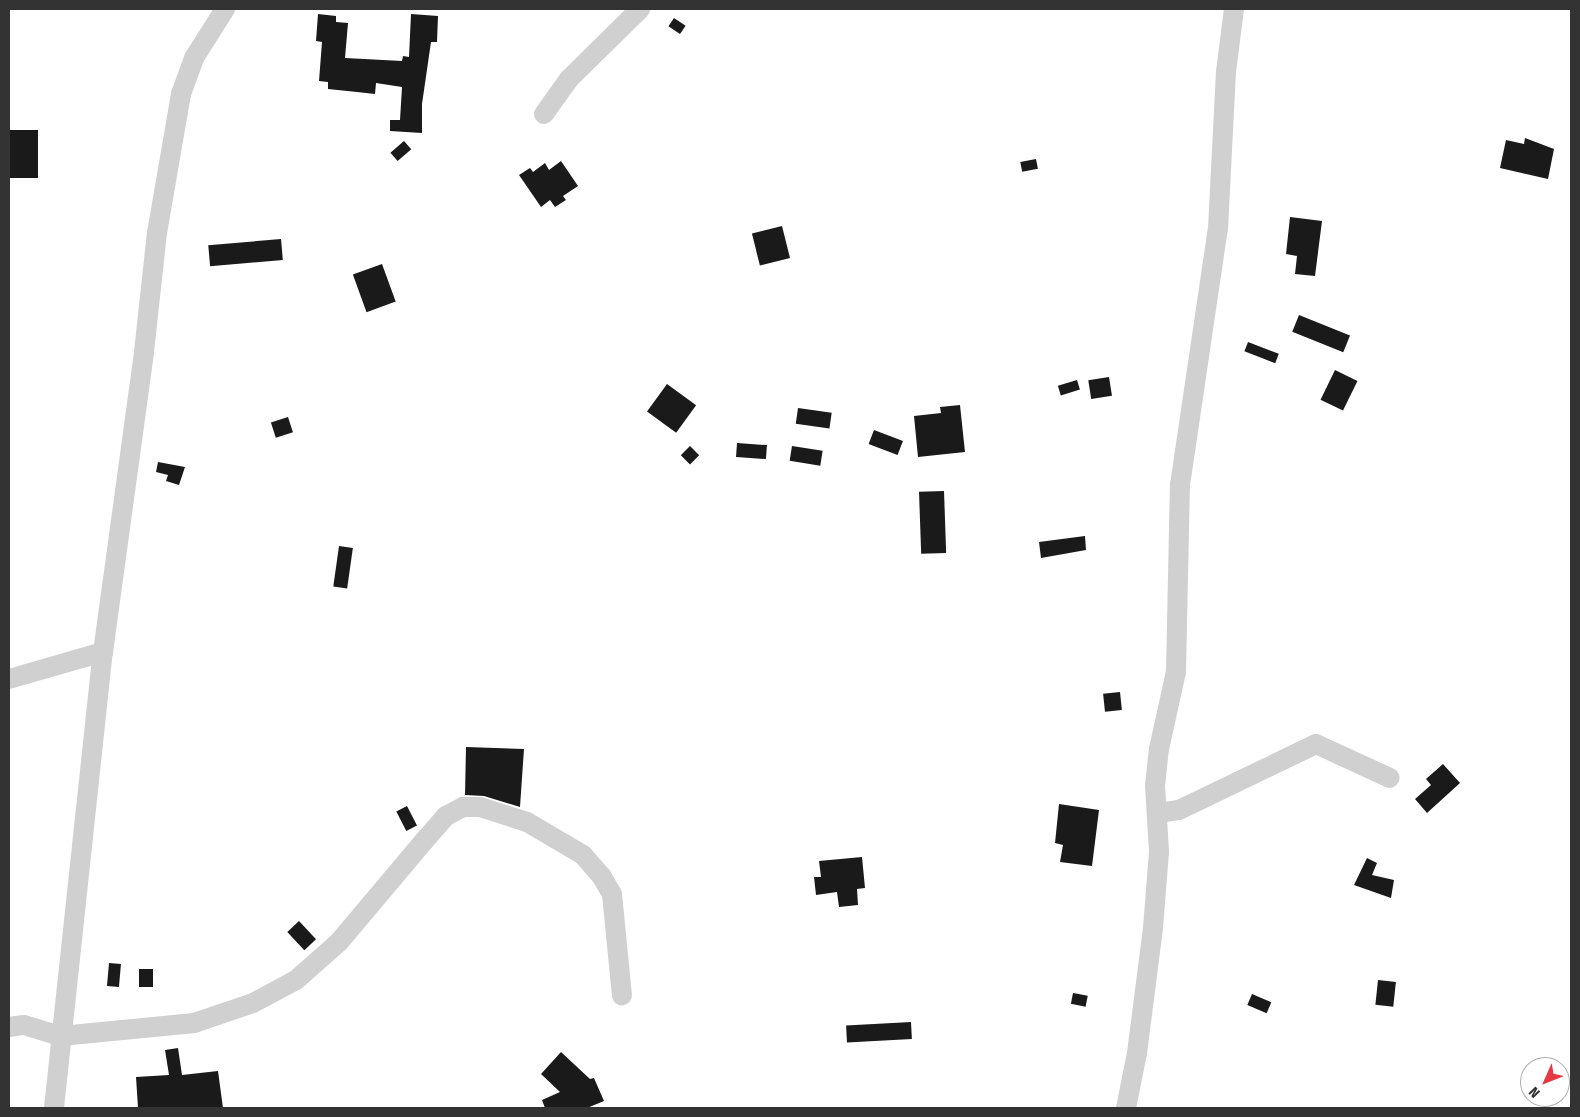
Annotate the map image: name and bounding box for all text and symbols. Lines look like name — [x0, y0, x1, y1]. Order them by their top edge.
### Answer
north arrow — [1520, 1057, 1570, 1107]
text: N — [1526, 1083, 1544, 1101]

